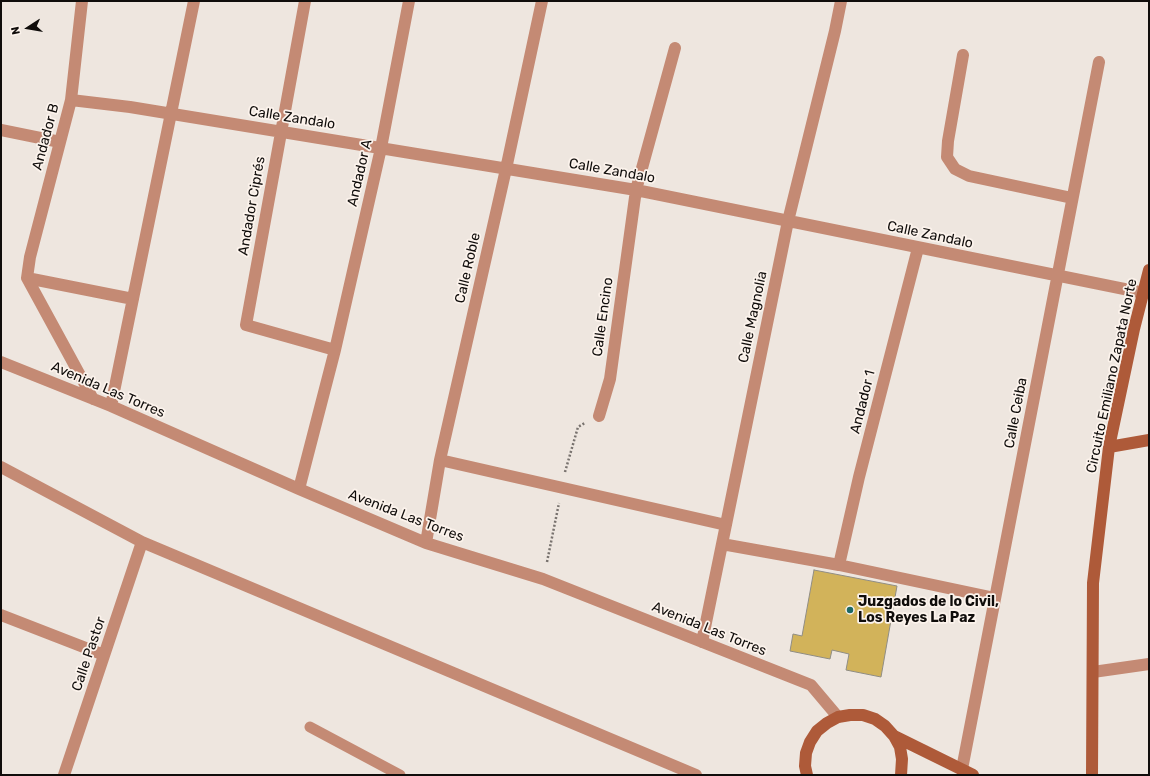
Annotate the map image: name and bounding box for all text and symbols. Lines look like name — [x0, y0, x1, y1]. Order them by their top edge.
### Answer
north arrow — [8, 8, 48, 48]
text: N — [9, 25, 23, 36]
street label: Andador B — [29, 102, 63, 172]
street label: Calle Zandalo — [248, 103, 336, 133]
street label: Andador A — [344, 138, 376, 208]
street label: Andador Ciprés — [235, 155, 269, 257]
street label: Calle Zandalo — [568, 155, 656, 187]
street label: Calle Zandalo — [886, 218, 974, 252]
street label: Calle Roble — [452, 231, 484, 305]
street label: Calle Magnolia — [735, 270, 771, 364]
street label: Calle Encino — [589, 276, 617, 358]
street label: Circuito Emiliano Zapata Norte — [1083, 277, 1141, 475]
street label: Avenida Las Torres — [49, 358, 167, 422]
street label: Andador 1 — [847, 368, 879, 436]
street label: Calle Ceiba — [1001, 376, 1031, 450]
street label: Avenida Las Torres — [346, 486, 466, 546]
place label: Juzgados de lo Civil, Los Reyes La Paz — [858, 594, 999, 626]
street label: Avenida Las Torres — [649, 598, 769, 660]
marker: Juzgados de lo Civil, Los Reyes La Paz — [845, 605, 855, 615]
street label: Calle Pastor — [68, 615, 110, 693]

